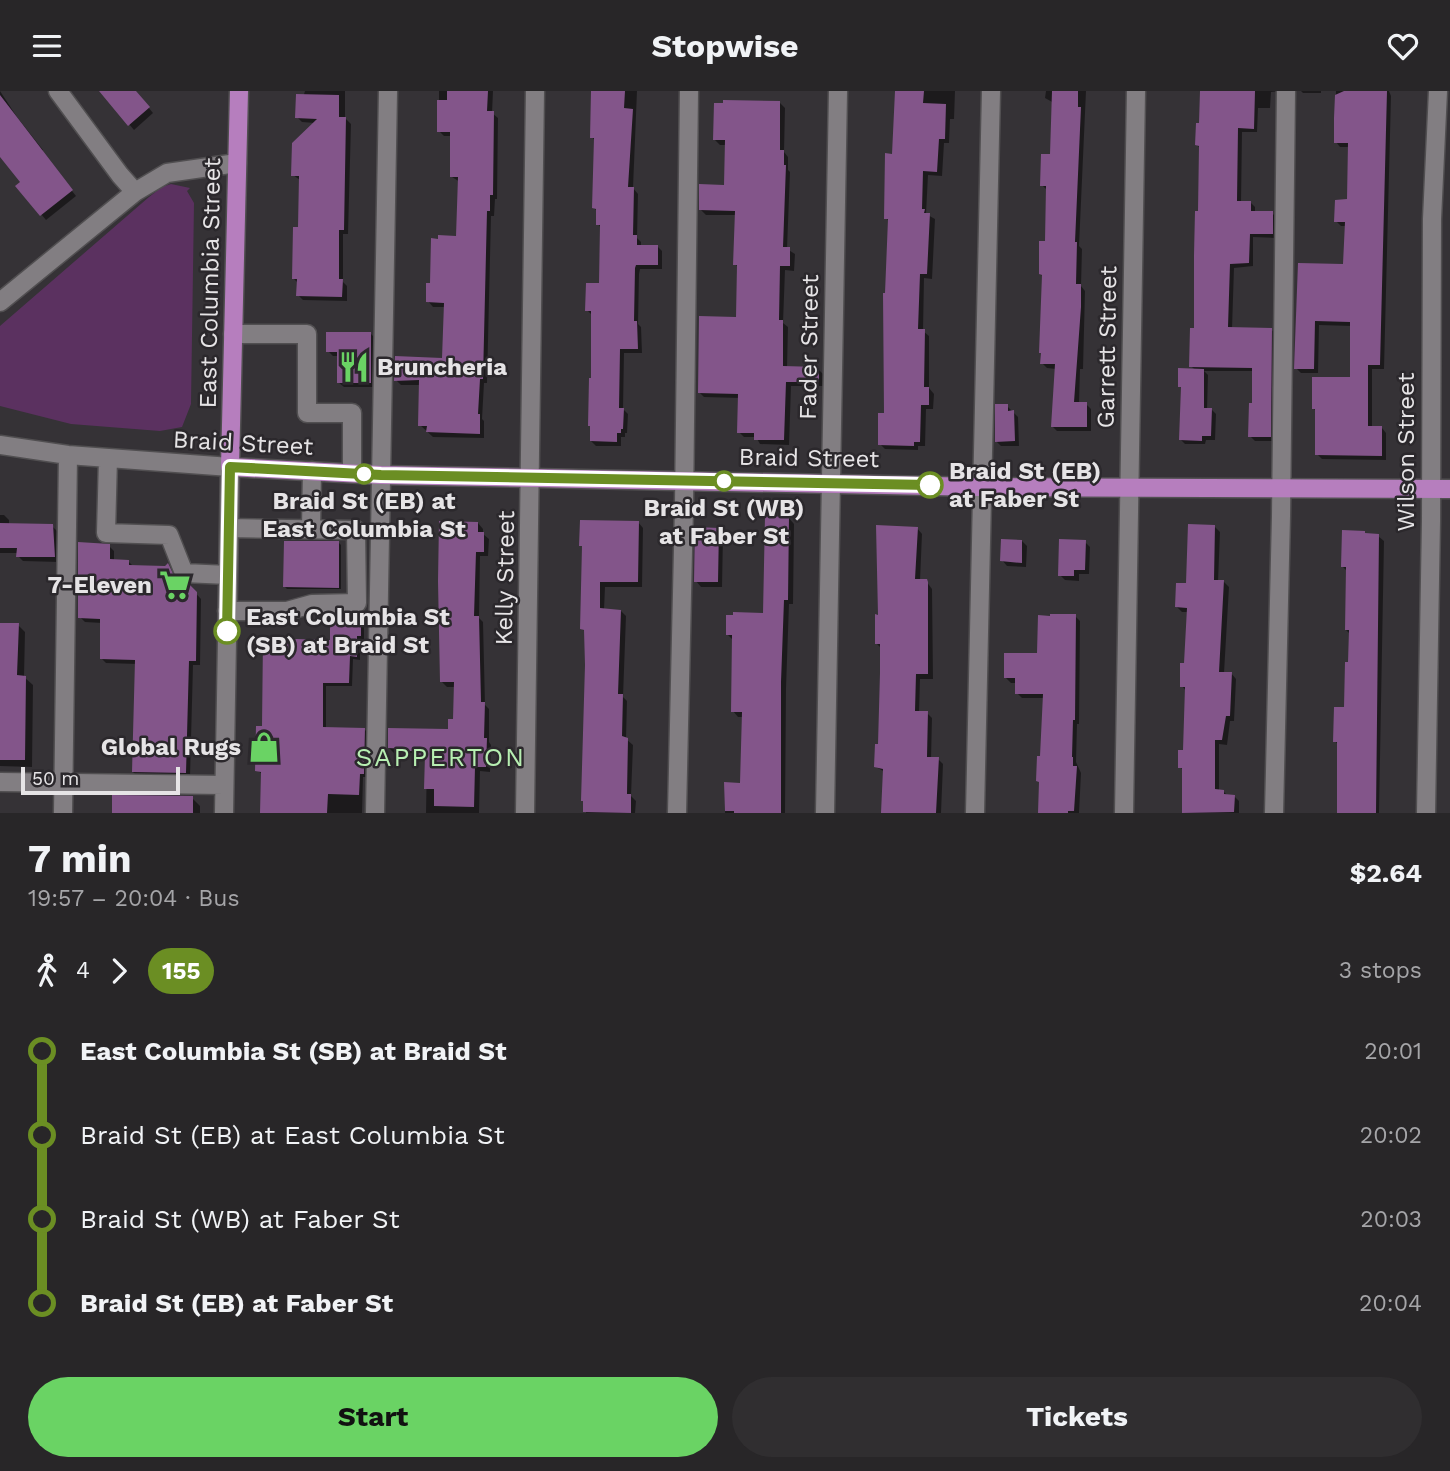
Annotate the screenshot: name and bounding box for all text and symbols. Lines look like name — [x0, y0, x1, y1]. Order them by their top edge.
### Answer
icon: menu — [28, 27, 66, 65]
text: Stopwise — [651, 27, 799, 65]
icon: heart — [1384, 27, 1422, 65]
street label: East Columbia Street — [194, 157, 226, 409]
street label: Garrett Street — [1092, 265, 1122, 429]
street label: Fader Street — [794, 274, 824, 420]
restaurant icon: Bruncheria — [337, 350, 371, 384]
place label: Bruncheria — [377, 353, 507, 381]
street label: Wilson Street — [1392, 372, 1420, 532]
street label: Braid Street — [172, 425, 314, 461]
street label: Braid Street — [738, 443, 880, 473]
place label: Braid St (EB) at Faber St — [949, 457, 1101, 513]
marker: Braid St (EB) at East Columbia St — [354, 464, 374, 484]
marker: Braid St (WB) at Faber St — [714, 471, 734, 491]
marker: Braid St (EB) at Faber St — [917, 472, 943, 498]
place label: Braid St (EB) at East Columbia St — [262, 487, 466, 543]
place label: Braid St (WB) at Faber St — [643, 494, 805, 550]
street label: Kelly Street — [490, 510, 520, 646]
supermarket icon: 7-Eleven — [158, 568, 192, 602]
place label: 7-Eleven — [48, 571, 152, 599]
place label: East Columbia St (SB) at Braid St — [246, 603, 450, 659]
marker: East Columbia St (SB) at Braid St — [214, 618, 240, 644]
shop icon: Global Rugs — [247, 730, 281, 764]
place label: Global Rugs — [101, 733, 241, 761]
district label: SAPPERTON — [356, 742, 526, 772]
scale bar — [21, 764, 180, 796]
text: 50 m — [32, 767, 79, 790]
text: 7 min — [28, 837, 131, 881]
text: $2.64 — [1350, 858, 1422, 888]
text: 19:57 – 20:04 · Bus — [28, 885, 240, 912]
icon: walk — [28, 952, 66, 990]
icon: forward — [100, 952, 138, 990]
text: 4 — [76, 957, 90, 984]
text: 155 — [162, 957, 200, 985]
text: 3 stops — [1339, 957, 1422, 984]
text: East Columbia St (SB) at Braid St — [80, 1036, 507, 1066]
text: 20:01 — [1364, 1038, 1422, 1065]
text: Braid St (EB) at East Columbia St — [80, 1120, 505, 1150]
text: 20:02 — [1360, 1122, 1422, 1149]
text: Braid St (WB) at Faber St — [80, 1204, 400, 1234]
text: 20:03 — [1360, 1206, 1422, 1233]
text: Braid St (EB) at Faber St — [80, 1288, 393, 1318]
text: 20:04 — [1359, 1290, 1422, 1317]
button: Start — [28, 1377, 718, 1457]
button: Tickets — [732, 1377, 1422, 1457]

